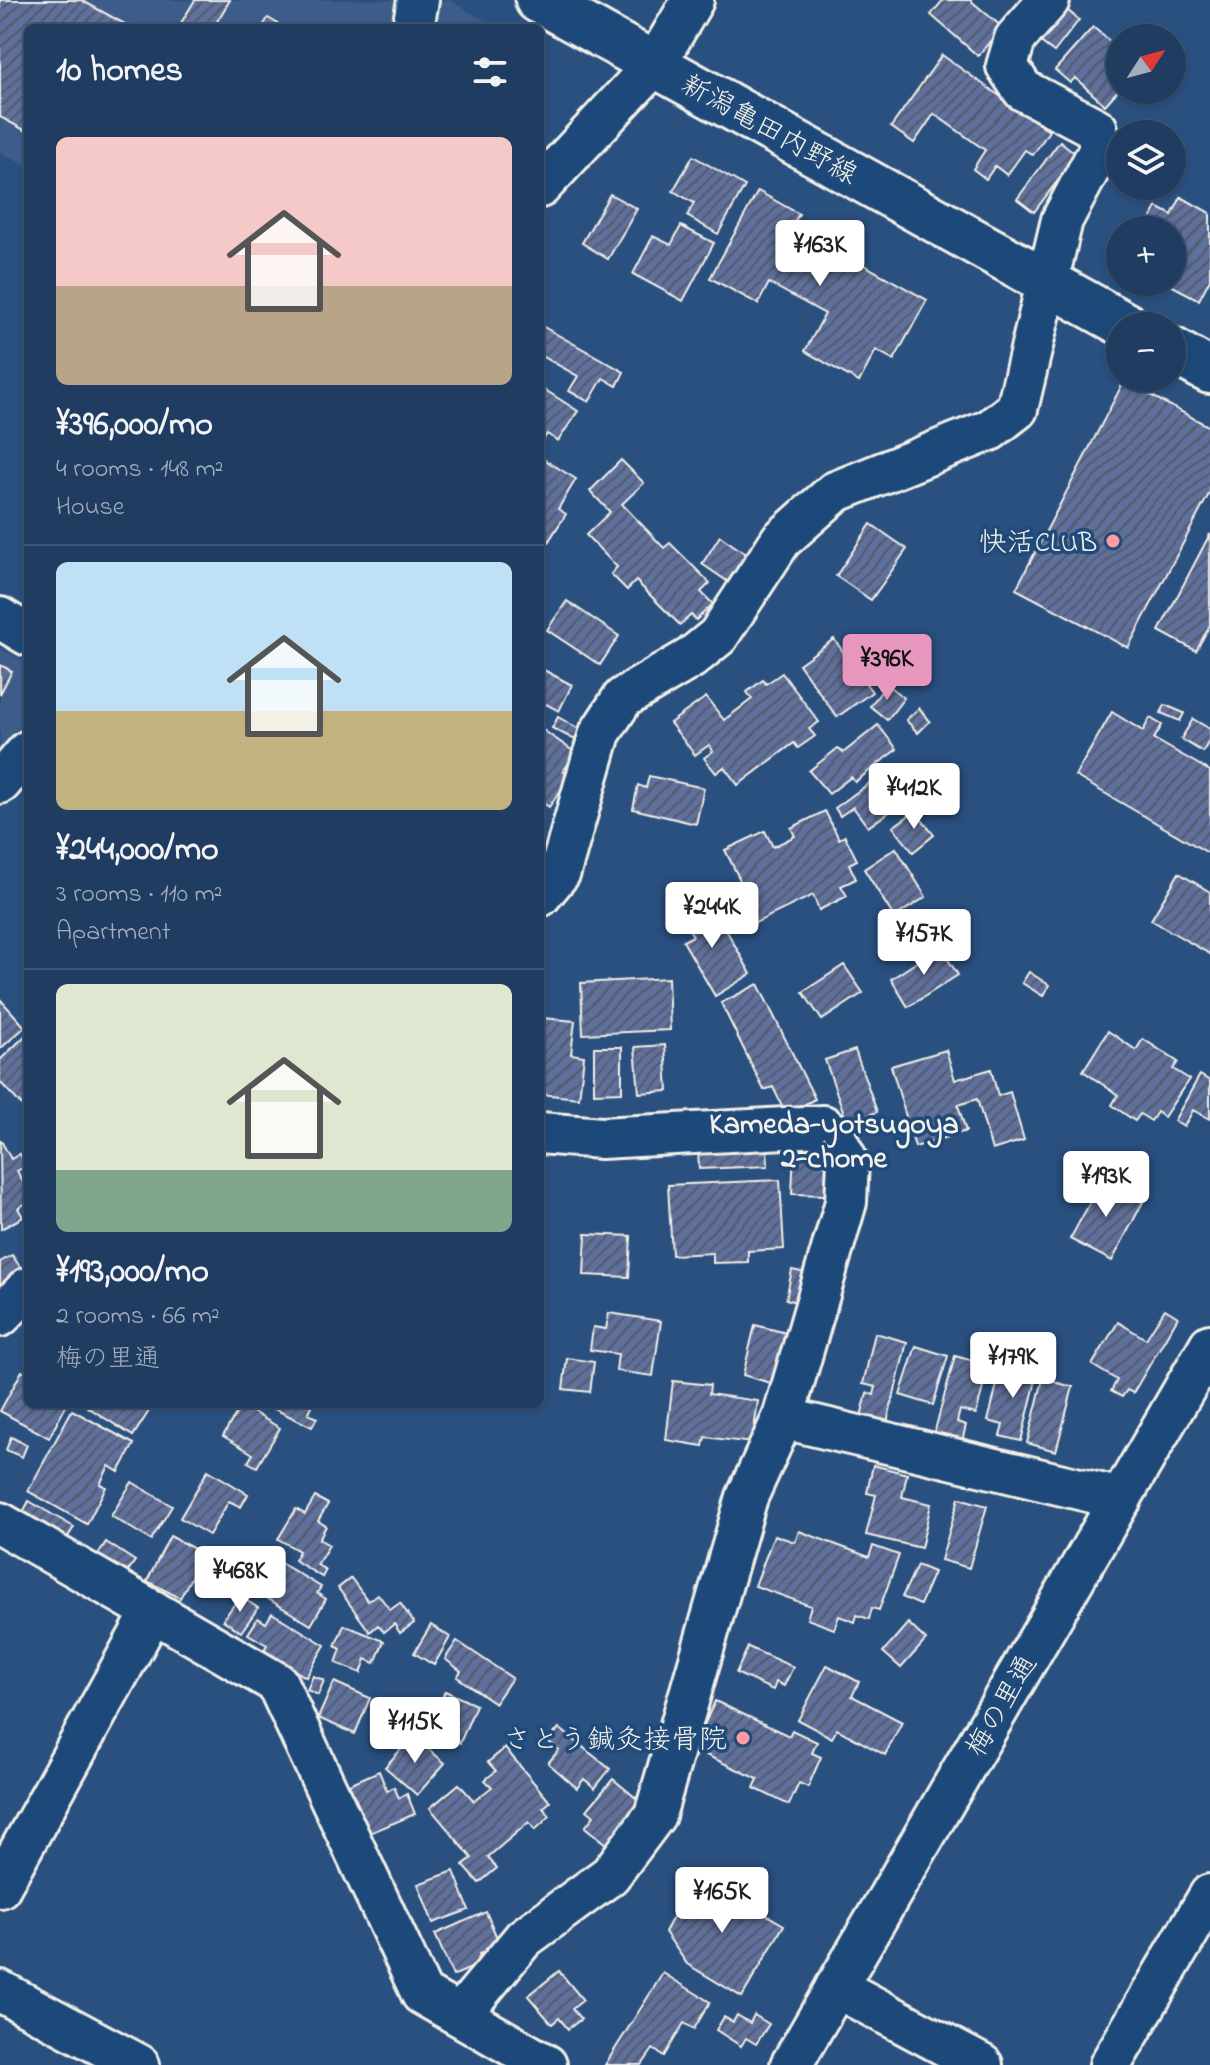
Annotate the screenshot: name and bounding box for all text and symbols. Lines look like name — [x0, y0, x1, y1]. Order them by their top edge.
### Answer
north arrow — [1106, 24, 1186, 104]
map controls — [1106, 24, 1186, 392]
text: 10 homes — [56, 47, 183, 97]
icon: filters — [468, 50, 512, 94]
street label: 新潟亀田内野線 — [673, 66, 864, 197]
button: layers — [1106, 120, 1186, 200]
icon: home — [212, 189, 356, 333]
button: + — [1106, 216, 1186, 296]
pin: ¥163K — [764, 220, 876, 288]
text: ¥163K — [793, 227, 847, 265]
button: − — [1106, 312, 1186, 392]
text: ¥396,000/mo — [56, 401, 213, 451]
text: 4 rooms · 148 m² — [56, 451, 223, 489]
text: House — [56, 489, 124, 527]
place label: 快活CLUB — [979, 524, 1097, 565]
marker: 快活CLUB — [1104, 532, 1122, 550]
icon: home — [212, 614, 356, 758]
pin: ¥396K — [831, 634, 943, 702]
text: ¥396K — [861, 641, 913, 679]
pin: ¥412K — [858, 763, 970, 831]
text: ¥412K — [887, 770, 941, 808]
text: ¥244,000/mo — [56, 826, 219, 876]
text: 3 rooms · 110 m² — [56, 876, 222, 914]
pin: ¥244K — [656, 882, 768, 950]
text: ¥244K — [683, 889, 741, 927]
pin: ¥157K — [868, 909, 980, 977]
text: Apartment — [56, 914, 170, 952]
text: ¥157K — [896, 916, 952, 954]
icon: home — [212, 1036, 356, 1180]
district label: Kameda-yotsugoya 2-chome — [709, 1104, 959, 1182]
pin: ¥193K — [1050, 1151, 1162, 1219]
text: ¥193K — [1081, 1158, 1131, 1196]
text: ¥193,000/mo — [56, 1248, 209, 1298]
text: 2 rooms · 66 m² — [56, 1298, 220, 1336]
pin: ¥179K — [957, 1332, 1069, 1400]
text: ¥179K — [988, 1339, 1038, 1377]
text: 梅の里通 — [56, 1341, 160, 1379]
pin: ¥468K — [184, 1546, 296, 1614]
text: ¥468K — [213, 1553, 267, 1591]
street label: 梅の里通 — [957, 1648, 1049, 1766]
pin: ¥115K — [359, 1697, 471, 1765]
text: ¥115K — [388, 1704, 442, 1742]
place label: さとう鍼灸接骨院 — [503, 1721, 727, 1762]
marker: さとう鍼灸接骨院 — [734, 1729, 752, 1747]
pin: ¥165K — [666, 1867, 778, 1935]
text: ¥165K — [693, 1874, 751, 1912]

